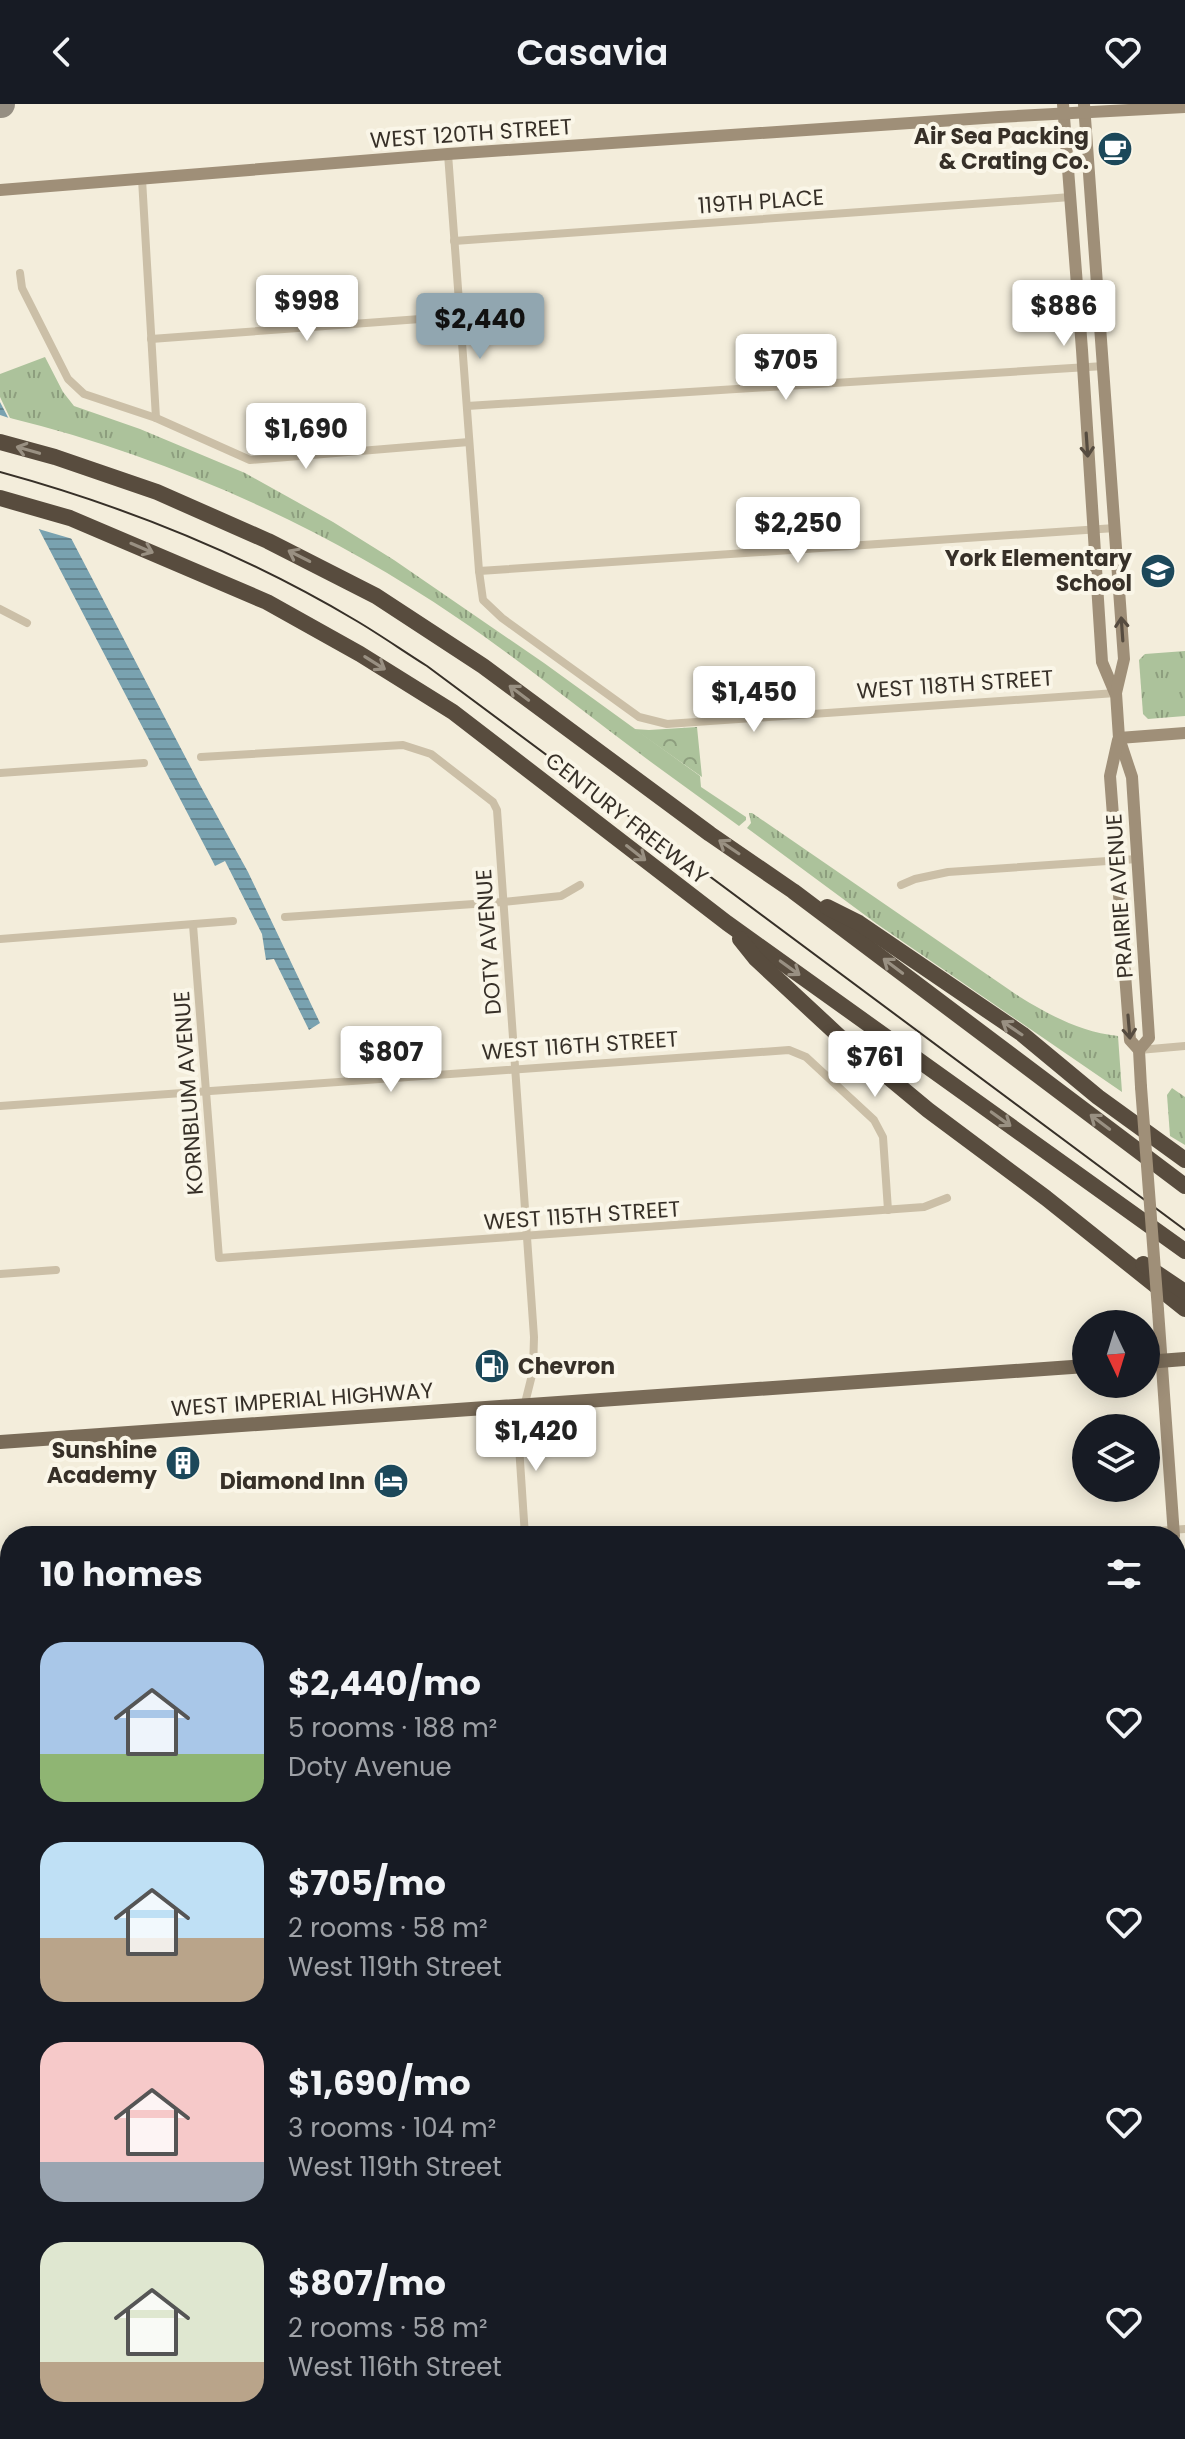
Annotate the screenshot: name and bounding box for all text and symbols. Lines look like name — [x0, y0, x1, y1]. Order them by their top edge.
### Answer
text: Casavia — [516, 27, 669, 78]
icon: back — [40, 30, 84, 74]
icon: heart — [1101, 30, 1145, 74]
street label: WEST 120TH STREET — [369, 111, 573, 156]
place label: Air Sea Packing & Crating Co. — [914, 121, 1089, 177]
cafe icon: Air Sea Packing & Crating Co. — [1096, 130, 1134, 168]
street label: 119TH PLACE — [697, 182, 825, 221]
pin: $998 — [260, 275, 354, 343]
pin: $886 — [1017, 280, 1111, 348]
text: $998 — [274, 283, 340, 319]
text: $886 — [1030, 288, 1098, 324]
pin: $2,440 — [415, 293, 545, 361]
text: $2,440 — [434, 301, 526, 337]
pin: $705 — [739, 334, 833, 402]
text: $705 — [754, 342, 818, 378]
pin: $1,690 — [241, 403, 371, 471]
text: $1,690 — [264, 411, 348, 447]
one-way arrow — [1080, 431, 1095, 458]
one-way arrow — [15, 441, 41, 456]
pin: $2,250 — [733, 497, 863, 565]
text: $2,250 — [754, 505, 842, 541]
one-way arrow — [129, 542, 154, 556]
place label: York Elementary School — [945, 543, 1132, 599]
one-way arrow — [287, 548, 311, 564]
school or university icon: York Elementary School — [1139, 552, 1177, 590]
one-way arrow — [1114, 616, 1129, 643]
one-way arrow — [363, 655, 386, 671]
street label: WEST 118TH STREET — [856, 662, 1055, 707]
pin: $1,450 — [689, 666, 819, 734]
text: $1,450 — [711, 674, 797, 710]
one-way arrow — [509, 684, 531, 701]
street label: CENTURY FREEWAY — [539, 745, 715, 892]
street label: PRAIRIE AVENUE — [1098, 813, 1141, 979]
one-way arrow — [718, 839, 740, 855]
one-way arrow — [625, 844, 646, 861]
street label: DOTY AVENUE — [468, 868, 509, 1016]
one-way arrow — [882, 957, 904, 974]
one-way arrow — [779, 959, 800, 976]
street label: KORNBLUM AVENUE — [166, 990, 211, 1196]
one-way arrow — [1121, 1013, 1136, 1040]
one-way arrow — [1002, 1020, 1024, 1036]
street label: WEST 116TH STREET — [481, 1023, 680, 1068]
pin: $807 — [344, 1026, 438, 1094]
pin: $761 — [828, 1031, 922, 1099]
text: $807 — [359, 1034, 423, 1070]
text: $761 — [846, 1039, 904, 1075]
one-way arrow — [990, 1111, 1012, 1128]
one-way arrow — [1090, 1114, 1111, 1131]
street label: WEST 115TH STREET — [483, 1193, 681, 1238]
north arrow — [1072, 1310, 1160, 1398]
map controls — [1072, 1310, 1160, 1502]
fuel station icon: Chevron — [473, 1347, 511, 1385]
place label: Chevron — [518, 1351, 615, 1382]
street label: WEST IMPERIAL HIGHWAY — [170, 1375, 434, 1424]
pin: $1,420 — [471, 1405, 601, 1473]
text: $1,420 — [494, 1413, 578, 1449]
button: layers — [1072, 1414, 1160, 1502]
place label: Sunshine Academy — [47, 1435, 157, 1491]
building icon: Sunshine Academy — [164, 1444, 202, 1482]
hotel icon: Diamond Inn — [372, 1462, 410, 1500]
place label: Diamond Inn — [220, 1466, 365, 1497]
text: 10 homes — [40, 1550, 203, 1598]
icon: filters — [1102, 1552, 1146, 1596]
text: $2,440/mo — [288, 1659, 481, 1707]
icon: home — [104, 1674, 200, 1770]
icon: heart — [1102, 1700, 1146, 1744]
text: 5 rooms · 188 m² — [288, 1710, 497, 1746]
text: Doty Avenue — [288, 1749, 452, 1785]
text: $705/mo — [288, 1859, 446, 1907]
icon: home — [104, 1874, 200, 1970]
icon: heart — [1102, 1900, 1146, 1944]
text: 2 rooms · 58 m² — [288, 1910, 488, 1946]
text: West 119th Street — [288, 1949, 502, 1985]
text: $1,690/mo — [288, 2059, 471, 2107]
icon: home — [104, 2074, 200, 2170]
icon: heart — [1102, 2100, 1146, 2144]
text: 3 rooms · 104 m² — [288, 2110, 496, 2146]
text: West 119th Street — [288, 2149, 502, 2185]
text: $807/mo — [288, 2259, 446, 2307]
icon: home — [104, 2274, 200, 2370]
icon: heart — [1102, 2300, 1146, 2344]
text: 2 rooms · 58 m² — [288, 2310, 488, 2346]
text: West 116th Street — [288, 2349, 502, 2385]

